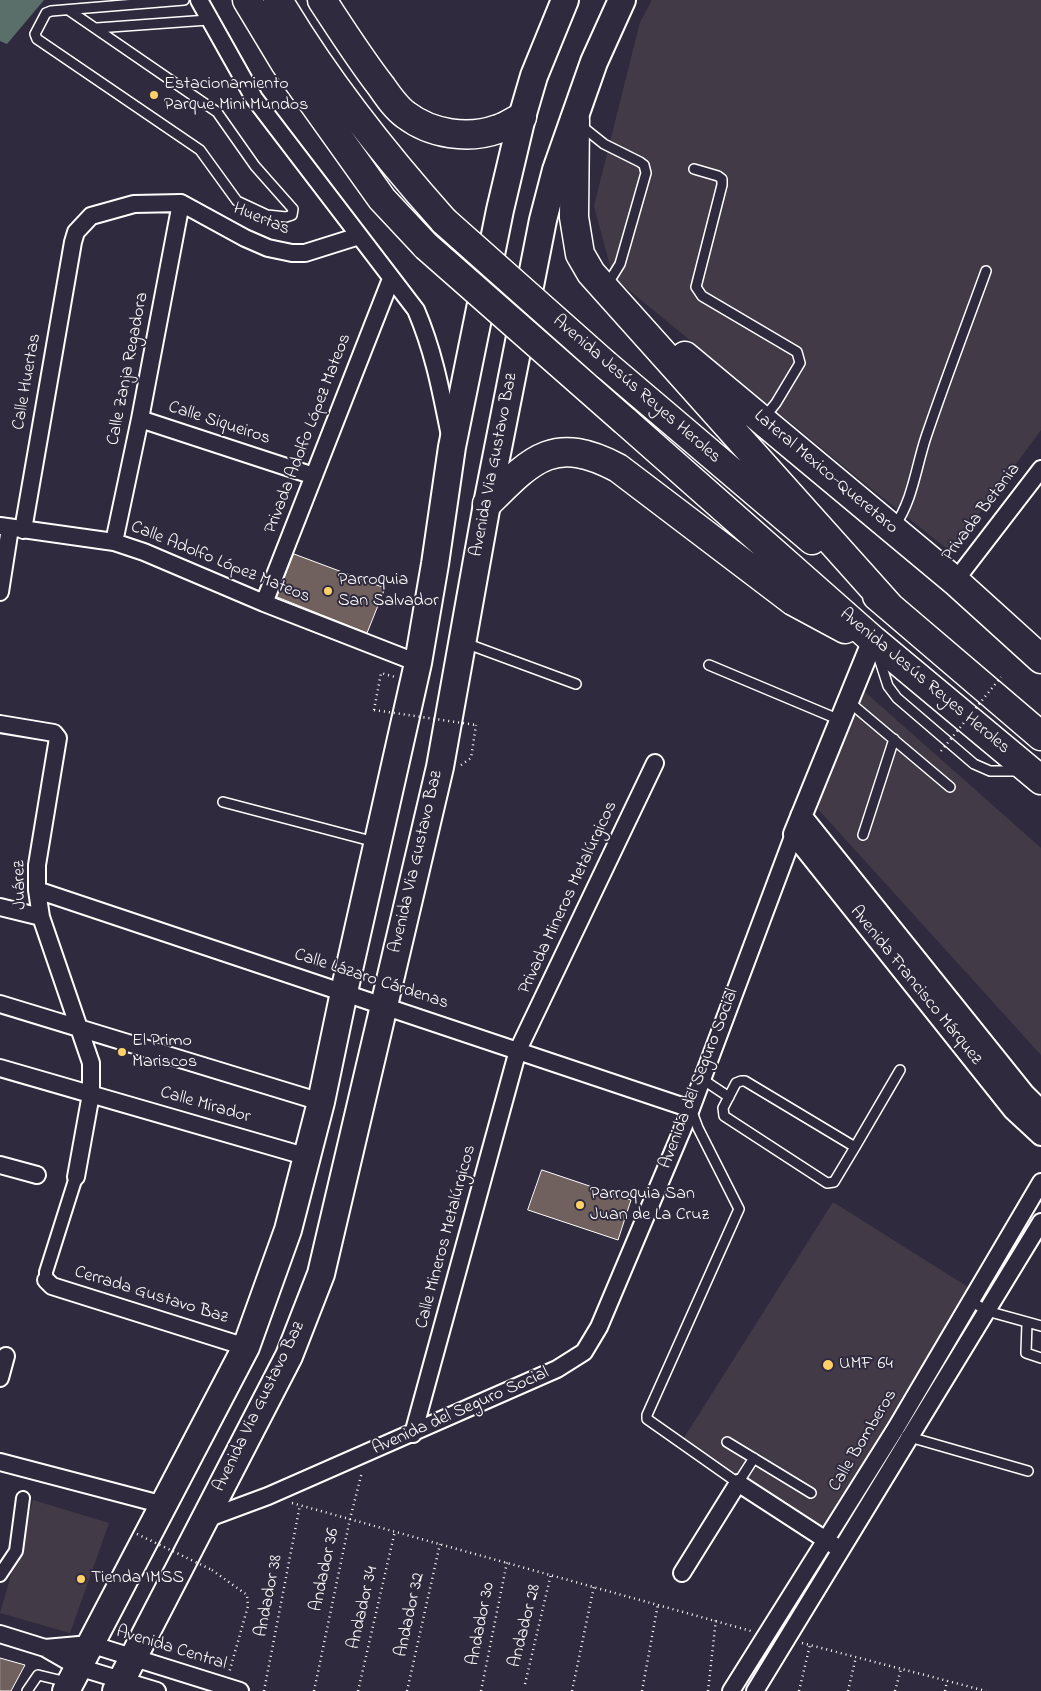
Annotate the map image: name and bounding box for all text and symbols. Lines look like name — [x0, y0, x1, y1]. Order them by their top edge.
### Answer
place label: Estacionamiento Parque Mini Mundos — [164, 74, 308, 116]
marker: Estacionamiento Parque Mini Mundos — [148, 89, 160, 101]
street label: Huertas — [229, 199, 293, 241]
street label: Calle Zanja Regadora — [104, 291, 154, 447]
street label: Avenida Jesús Reyes Heroles — [547, 311, 725, 469]
street label: Privada Adolfo López Mateos — [261, 331, 357, 537]
street label: Calle Huertas — [9, 332, 47, 432]
street label: Avenida Via Gustavo Baz — [467, 371, 523, 559]
street label: Calle Siqueiros — [165, 397, 273, 451]
street label: Lateral Mexico-Queretaro — [748, 406, 902, 540]
street label: Privada Betania — [938, 460, 1026, 566]
street label: Calle Adolfo López Mateos — [127, 517, 313, 609]
place label: Parroquia San Salvador — [338, 570, 439, 612]
marker: Parroquia San Salvador — [322, 585, 334, 597]
street label: Avenida Jesús Reyes Heroles — [834, 604, 1014, 760]
street label: Avenida Via Gustavo Baz — [385, 769, 449, 955]
street label: Privada Mineros Metalúrgicos — [515, 798, 623, 998]
street label: Juárez — [9, 860, 33, 910]
street label: Avenida Francisco Márquez — [844, 902, 986, 1070]
street label: Calle Lázaro Cárdenas — [291, 945, 451, 1015]
street label: Avenida del Seguro Social — [656, 986, 744, 1172]
place label: El Primo Mariscos — [132, 1031, 197, 1074]
marker: El Primo Mariscos — [116, 1046, 128, 1058]
street label: Calle Mirador — [157, 1083, 253, 1129]
street label: Calle Mineros Metalúrgicos — [412, 1143, 482, 1331]
place label: Parroquia San Juan de La Cruz — [590, 1184, 709, 1226]
marker: Parroquia San Juan de La Cruz — [574, 1199, 586, 1211]
street label: Cerrada Gustavo Baz — [71, 1262, 231, 1330]
street label: Avenida Via Gustavo Baz — [209, 1318, 311, 1496]
place label: UMF 64 — [839, 1354, 893, 1376]
marker: UMF 64 — [821, 1358, 835, 1372]
street label: Avenida del Seguro Social — [369, 1363, 553, 1461]
street label: Calle Bomberos — [825, 1386, 903, 1496]
street label: Andador 36 — [307, 1526, 345, 1614]
street label: Andador 38 — [251, 1553, 289, 1639]
street label: Andador 34 — [344, 1565, 384, 1651]
place label: Tienda IMSS — [91, 1568, 184, 1590]
street label: Andador 32 — [392, 1571, 430, 1659]
marker: Tienda IMSS — [75, 1573, 87, 1585]
street label: Andador 30 — [463, 1580, 501, 1668]
street label: Andador 28 — [505, 1582, 547, 1670]
street label: Avenida Central — [113, 1622, 229, 1676]

